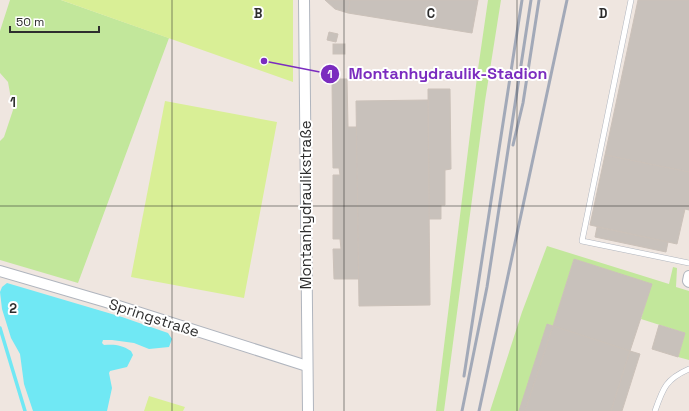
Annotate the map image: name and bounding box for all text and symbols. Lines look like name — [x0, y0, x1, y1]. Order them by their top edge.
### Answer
text: B — [254, 5, 263, 22]
text: C — [427, 5, 435, 22]
text: D — [599, 5, 608, 22]
scale bar — [10, 8, 99, 34]
text: 50 m — [16, 14, 44, 30]
callout: Montanhydraulik-Stadion — [320, 60, 555, 88]
text: Montanhydraulik-Stadion — [349, 63, 547, 84]
text: 1 — [327, 66, 333, 82]
text: 1 — [10, 94, 16, 111]
street label: Montanhydraulikstraße — [296, 120, 315, 290]
street label: Springstraße — [107, 294, 202, 341]
text: 2 — [9, 300, 17, 317]

